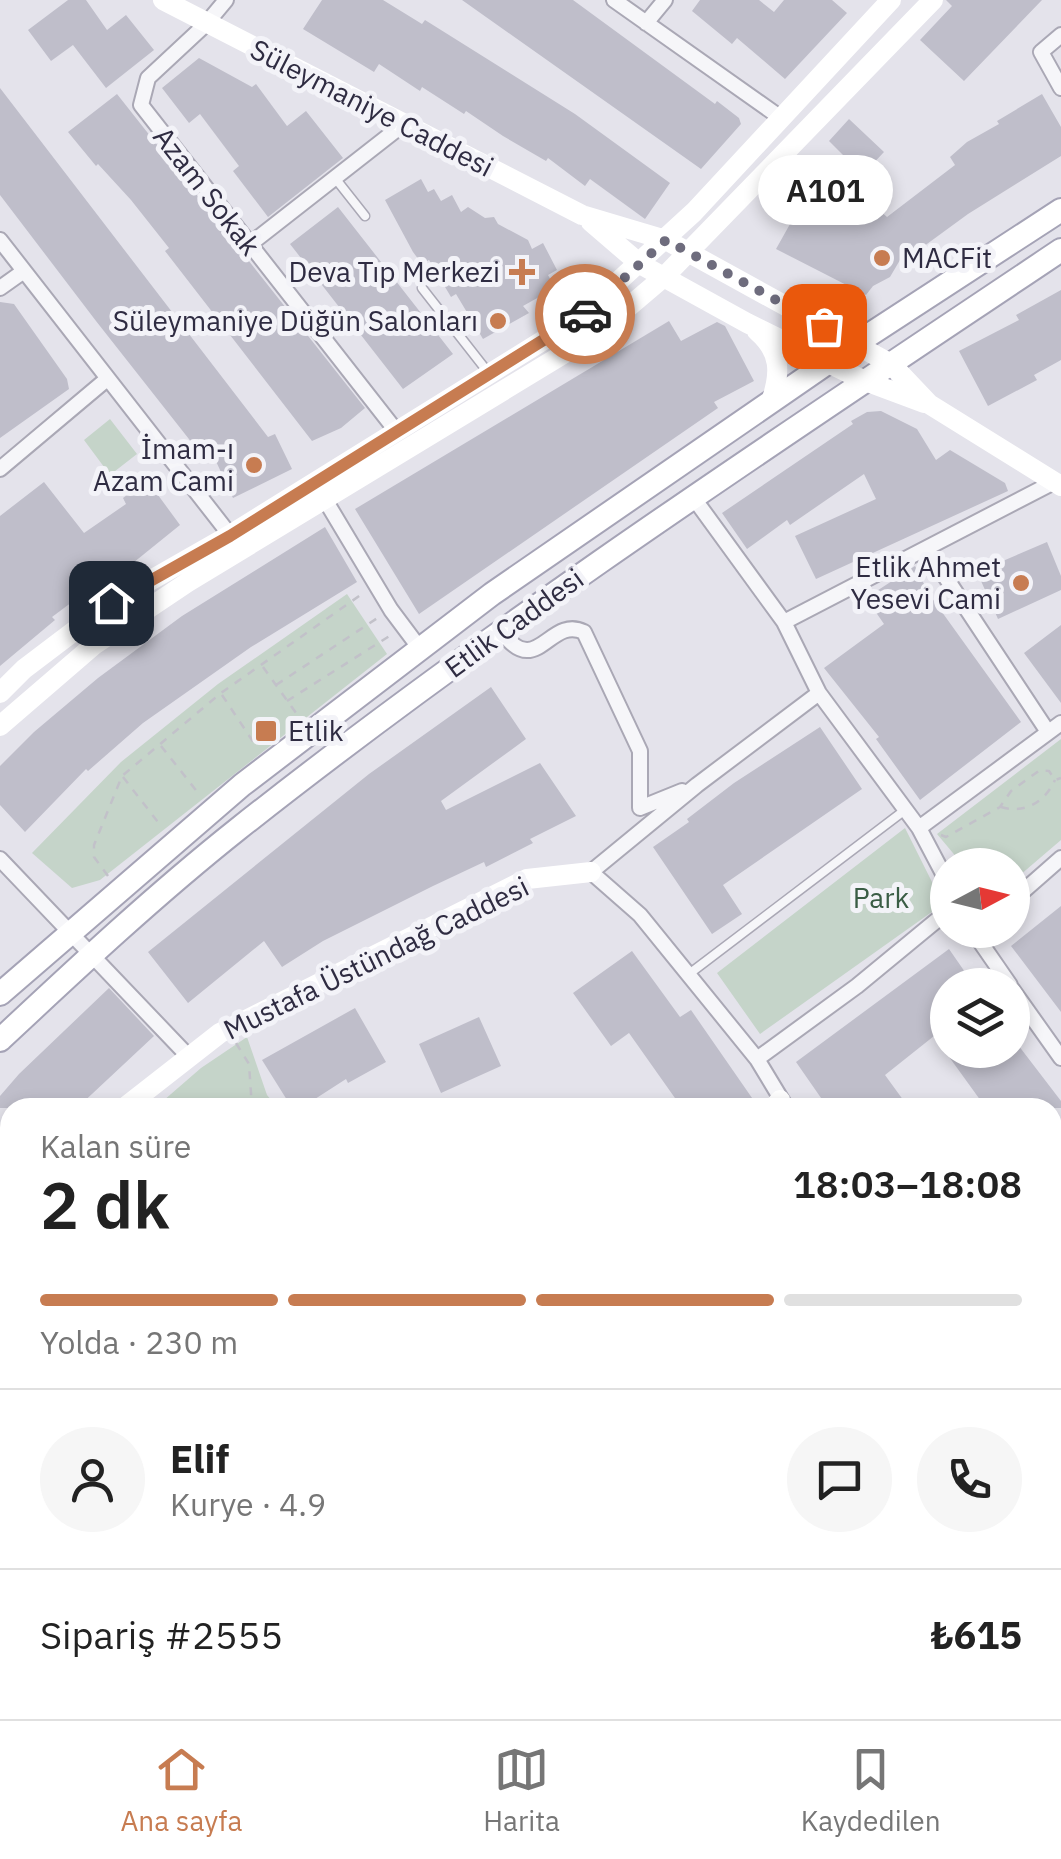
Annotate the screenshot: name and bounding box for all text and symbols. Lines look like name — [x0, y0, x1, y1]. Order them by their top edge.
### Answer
street label: Süleymaniye Caddesi — [244, 30, 500, 185]
street label: Azam Sokak — [146, 119, 269, 263]
callout: A101 — [756, 156, 892, 226]
text: A101 — [786, 169, 865, 211]
place label: MACFit — [902, 239, 992, 276]
marker: MACFit — [871, 247, 893, 269]
place label: Deva Tıp Merkezi — [288, 253, 500, 290]
marker: Deva Tıp Merkezi — [509, 259, 535, 285]
courier — [535, 264, 635, 364]
pin — [782, 284, 867, 369]
icon: car — [558, 287, 613, 342]
icon: bag — [797, 299, 852, 354]
place label: Süleymaniye Düğün Salonları — [113, 302, 478, 339]
marker: Süleymaniye Düğün Salonları — [487, 310, 509, 332]
place label: İmam-ı Azam Cami — [93, 430, 234, 499]
marker: İmam-ı Azam Cami — [243, 454, 265, 476]
place label: Etlik Ahmet Yesevi Cami — [850, 548, 1001, 617]
street label: Etlik Caddesi — [437, 560, 591, 685]
pin — [69, 561, 154, 646]
marker: Etlik Ahmet Yesevi Cami — [1010, 572, 1032, 594]
icon: home — [84, 576, 139, 631]
place label: Etlik — [288, 712, 344, 749]
marker: Etlik — [253, 718, 279, 744]
north arrow — [930, 848, 1030, 948]
map controls — [930, 848, 1030, 1068]
street label: Mustafa Üstündağ Caddesi — [217, 867, 534, 1048]
park label: Park — [853, 879, 910, 916]
button: layers — [930, 968, 1030, 1068]
text: Kalan süre — [40, 1125, 191, 1167]
text: 18:03–18:08 — [793, 1159, 1022, 1208]
text: 2 dk — [40, 1162, 170, 1247]
text: Yolda · 230 m — [40, 1321, 238, 1363]
button: person — [40, 1427, 145, 1532]
button: chat — [787, 1427, 892, 1532]
button: phone — [917, 1427, 1022, 1532]
text: Elif — [170, 1434, 229, 1483]
text: Kurye · 4.9 — [170, 1483, 326, 1525]
text: Sipariş #2555 — [40, 1610, 283, 1659]
text: ₺615 — [930, 1610, 1022, 1659]
tab: Ana sayfa — [120, 1742, 242, 1839]
tab: Harita — [483, 1742, 560, 1839]
tab: Kaydedilen — [801, 1742, 941, 1839]

